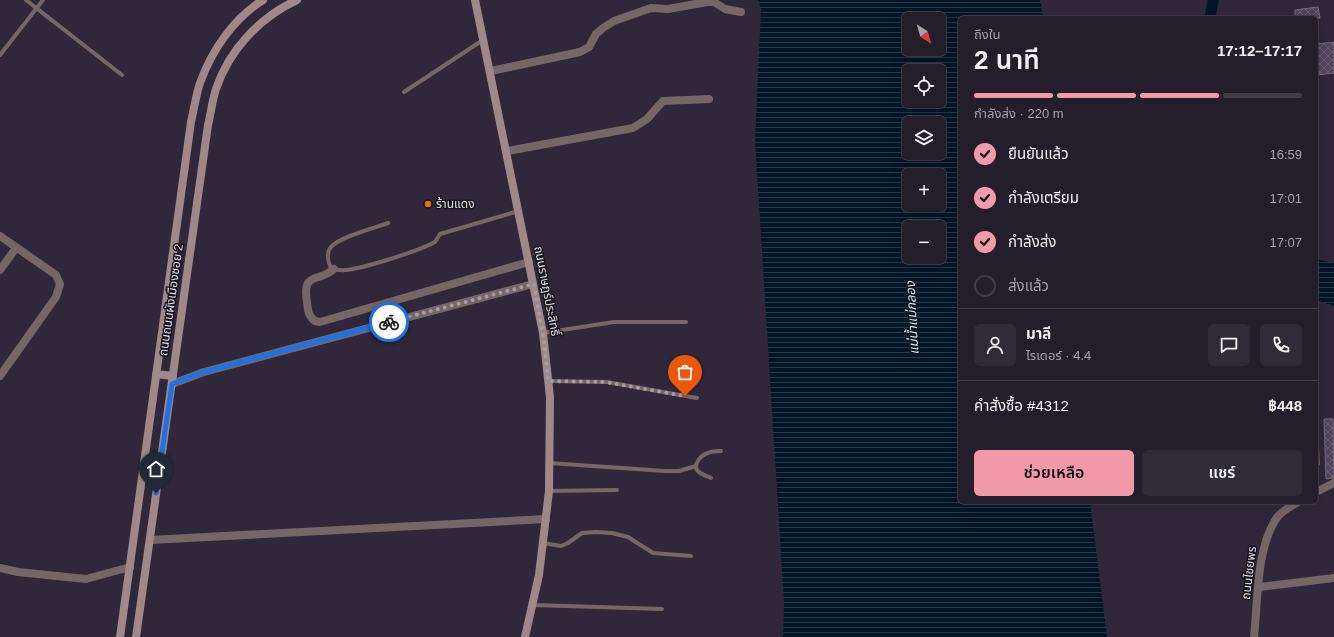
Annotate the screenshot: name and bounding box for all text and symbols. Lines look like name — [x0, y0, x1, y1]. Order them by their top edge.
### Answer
north arrow — [902, 12, 946, 56]
map controls — [902, 12, 946, 264]
text: ถึงใน — [974, 27, 1000, 42]
text: 17:12–17:17 — [1217, 42, 1302, 59]
text: 2 นาที — [974, 45, 1040, 75]
button: locate — [902, 64, 946, 108]
text: กำลังส่ง · 220 m — [974, 106, 1064, 121]
button: layers — [902, 116, 946, 160]
icon: check — [974, 143, 996, 165]
text: ยืนยันแล้ว — [1008, 145, 1069, 162]
text: 16:59 — [1269, 147, 1302, 162]
button: + — [902, 168, 946, 212]
icon: check — [974, 187, 996, 209]
text: กำลังเตรียม — [1008, 189, 1079, 206]
text: 17:01 — [1269, 191, 1302, 206]
place label: ร้านแดง — [436, 197, 475, 211]
marker: ร้านแดง — [423, 199, 433, 209]
button: − — [902, 220, 946, 264]
icon: check — [974, 231, 996, 253]
text: กำลังส่ง — [1008, 233, 1056, 250]
text: 17:07 — [1269, 235, 1302, 250]
street label: ถนนถนนผังเมืองซอย 2 — [156, 243, 186, 357]
street label: ถนนราษฎร์ประสิทธิ์ — [531, 245, 563, 337]
text: ส่งแล้ว — [1008, 277, 1049, 294]
water label: แม่น้ำแม่กลอง — [901, 280, 921, 355]
courier — [369, 302, 409, 342]
icon: bike — [378, 311, 400, 333]
button: person — [974, 324, 1016, 366]
button: chat — [1208, 324, 1250, 366]
button: phone — [1260, 324, 1302, 366]
text: มาลี — [1026, 325, 1051, 342]
text: ไรเดอร์ · 4.4 — [1026, 348, 1091, 363]
pin — [668, 355, 702, 396]
icon: bag — [674, 361, 696, 383]
text: คำสั่งซื้อ #4312 — [974, 397, 1069, 414]
text: ฿448 — [1268, 397, 1302, 414]
button: ช่วยเหลือ — [974, 450, 1134, 496]
button: แชร์ — [1142, 450, 1302, 496]
pin — [139, 452, 173, 493]
icon: home — [145, 458, 167, 480]
street label: ถนนไชยพร — [1239, 546, 1259, 600]

